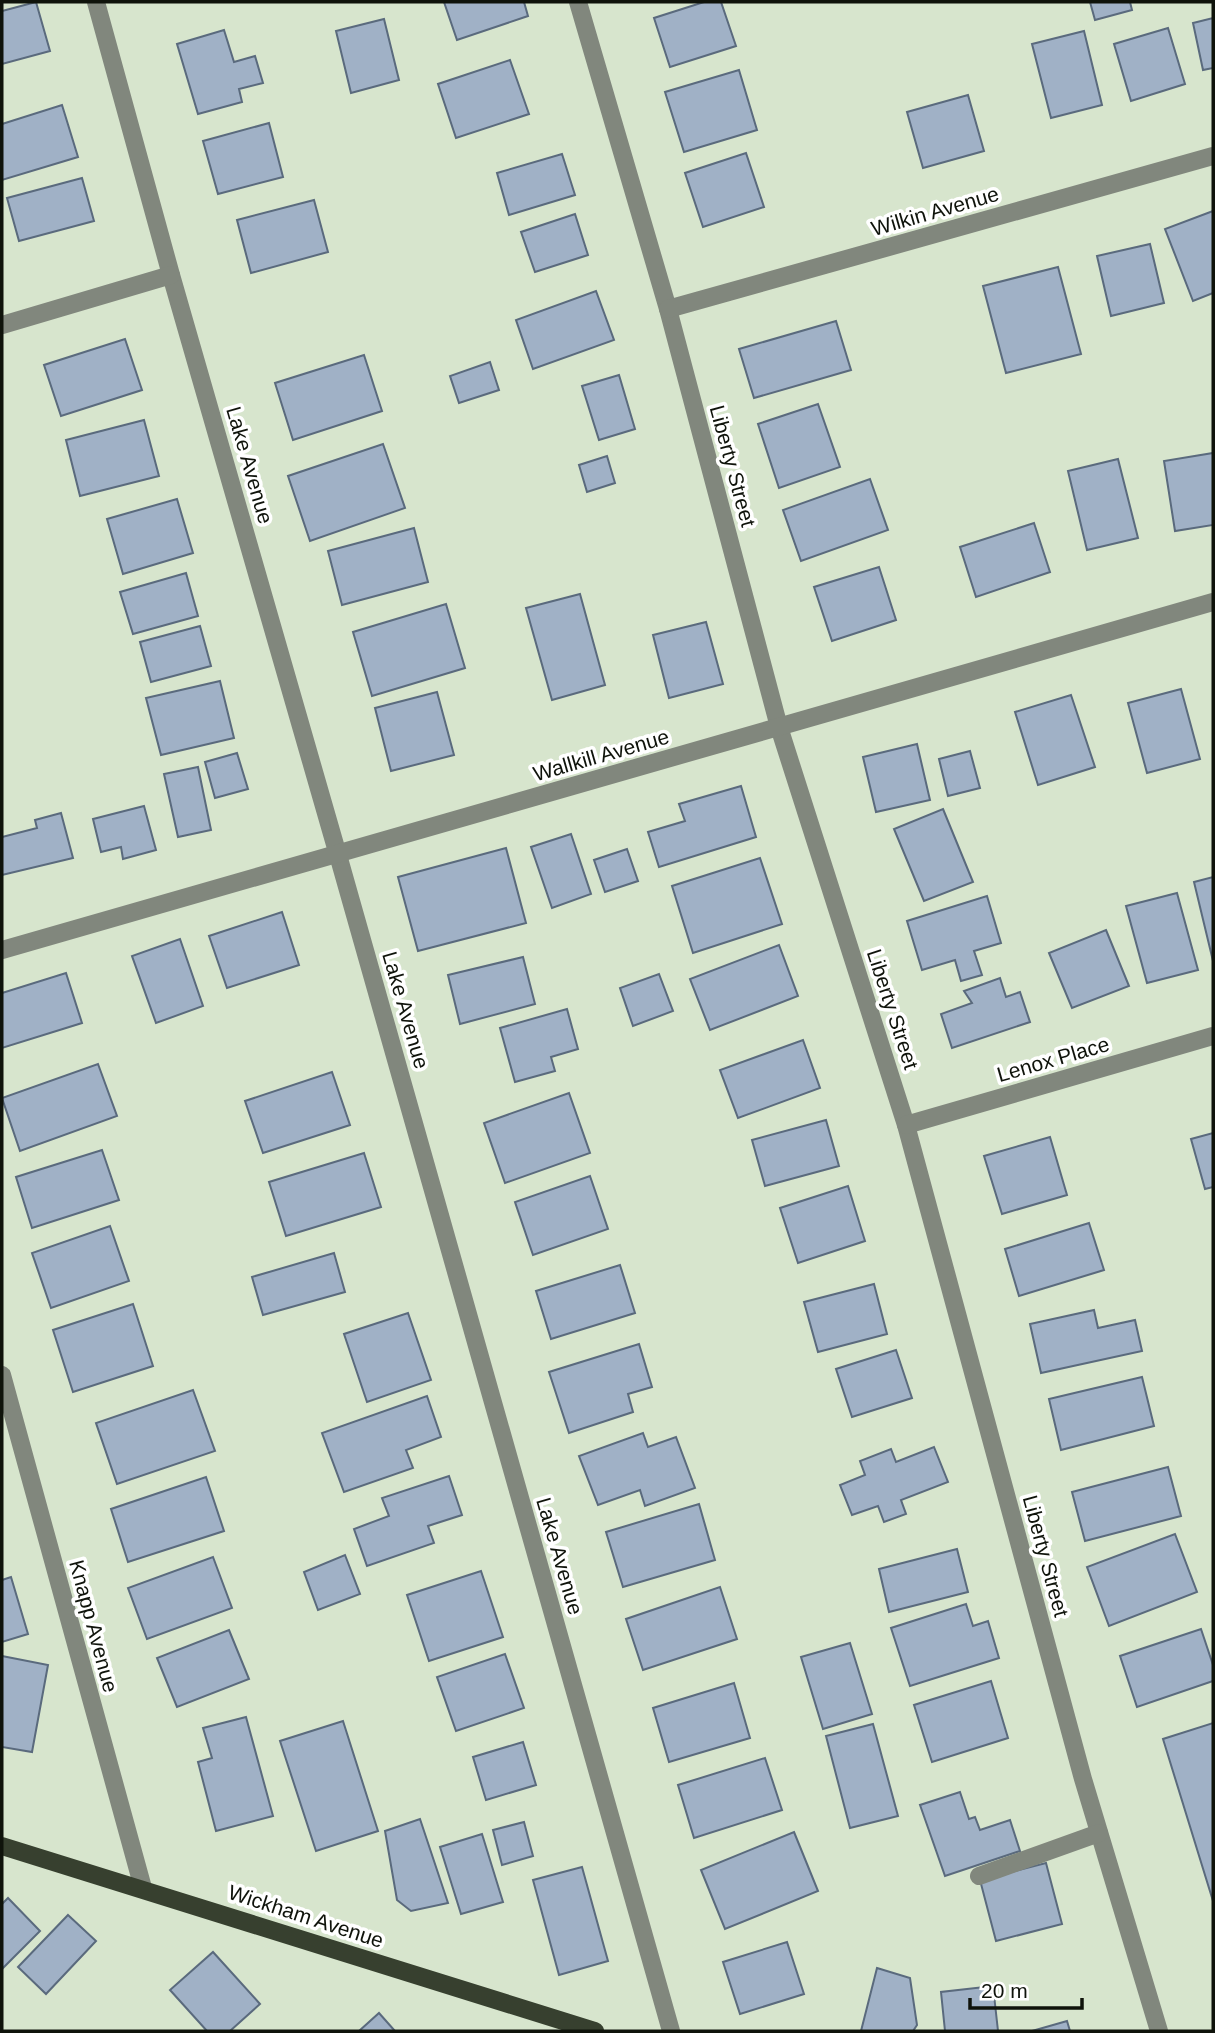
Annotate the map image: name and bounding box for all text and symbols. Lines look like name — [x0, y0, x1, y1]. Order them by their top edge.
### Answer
street label: Wilkin Avenue — [869, 182, 1001, 240]
street label: Liberty Street — [706, 403, 760, 529]
street label: Lake Avenue — [222, 404, 278, 526]
street label: Wallkill Avenue — [531, 725, 671, 785]
street label: Liberty Street — [863, 946, 923, 1072]
street label: Lake Avenue — [378, 949, 434, 1071]
street label: Lenox Place — [994, 1032, 1112, 1086]
street label: Liberty Street — [1019, 1493, 1073, 1619]
street label: Lake Avenue — [532, 1495, 588, 1617]
street label: Knapp Avenue — [65, 1557, 123, 1695]
street label: Wickham Avenue — [225, 1880, 387, 1952]
scale bar — [970, 1966, 1082, 2010]
text: 20 m — [981, 1979, 1028, 2002]

